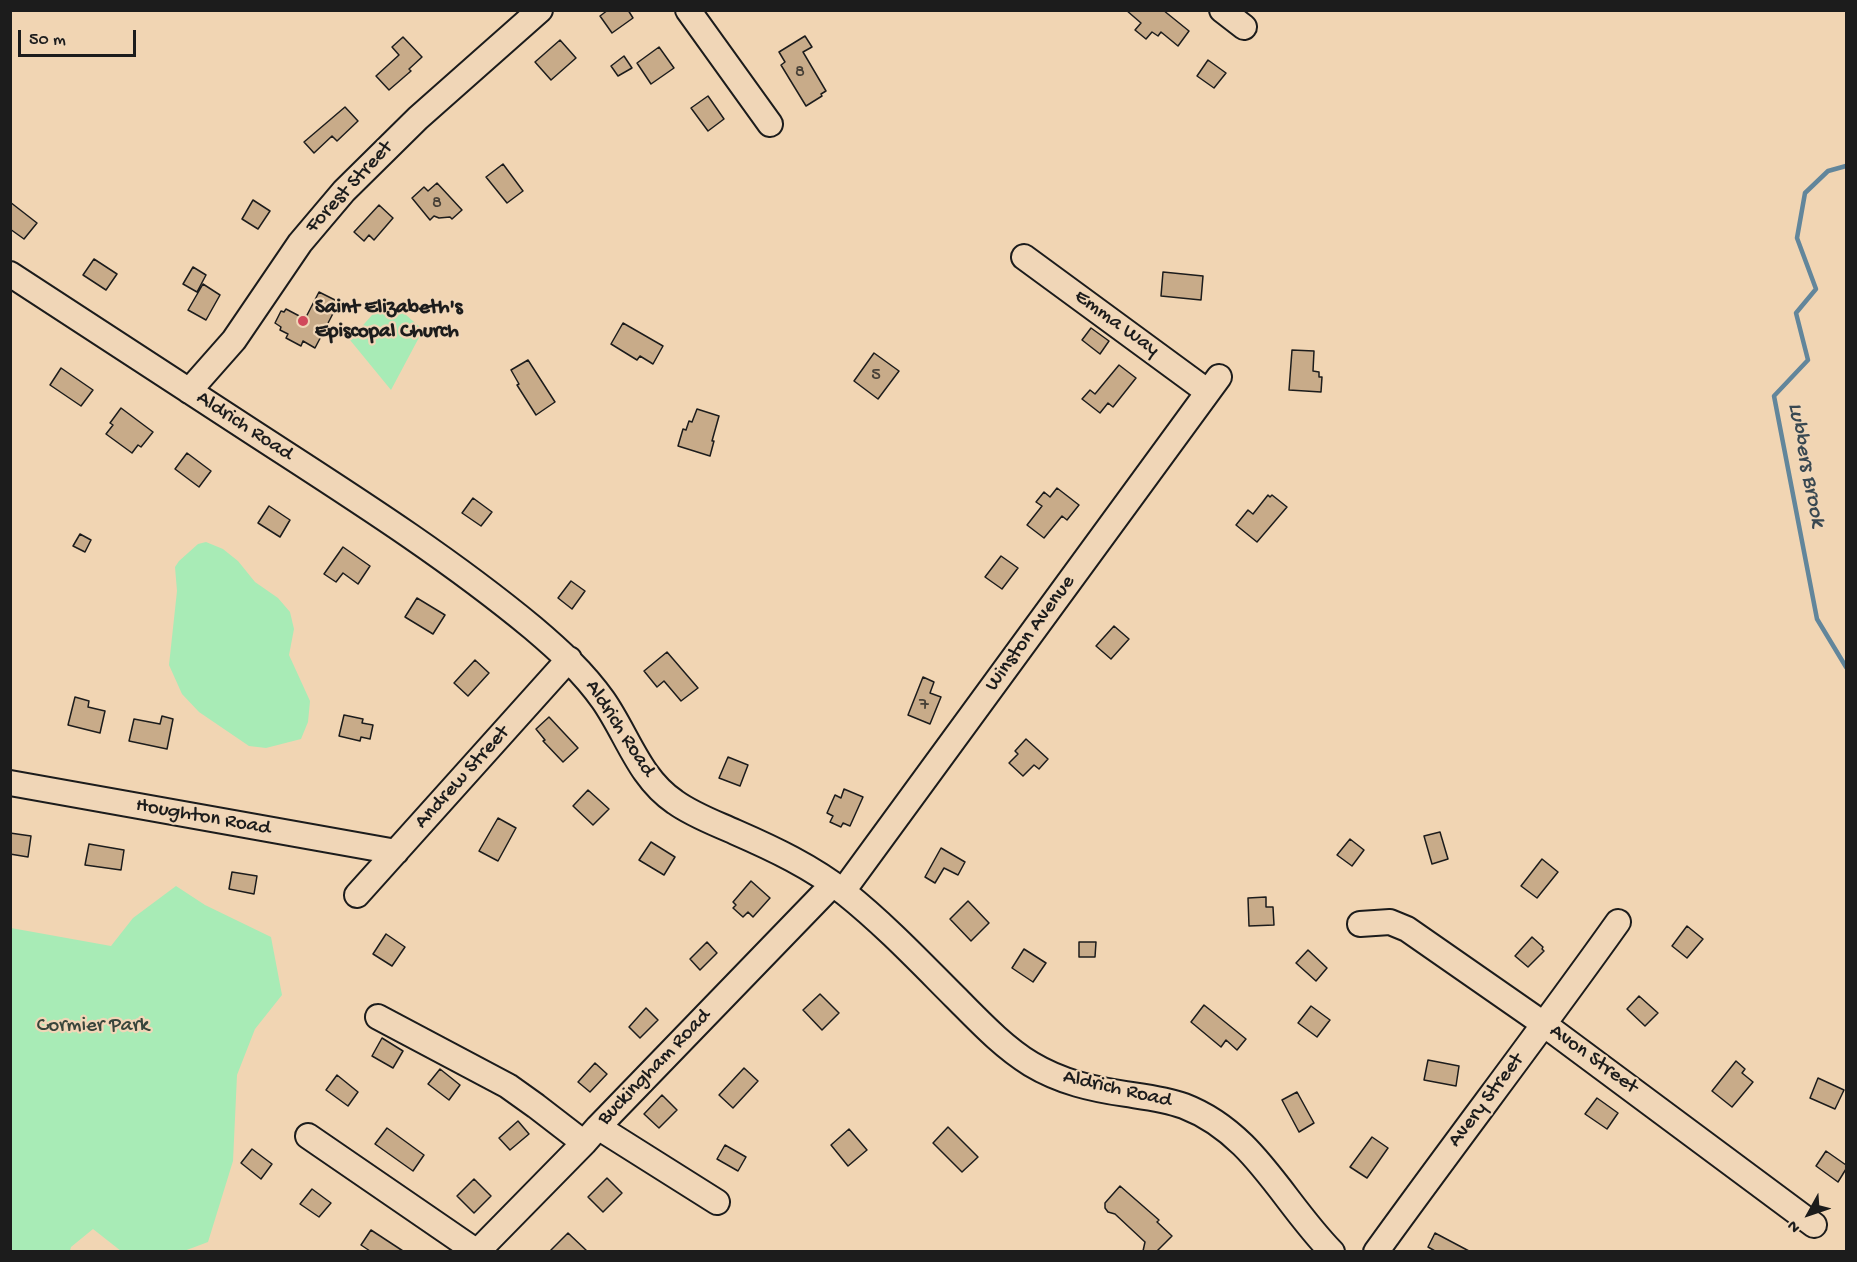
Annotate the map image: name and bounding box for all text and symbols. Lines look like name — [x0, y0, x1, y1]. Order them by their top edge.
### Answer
scale bar — [21, 18, 140, 56]
text: 50 m — [29, 30, 66, 51]
house number: 8 — [795, 62, 805, 84]
street label: Forest Street — [301, 137, 399, 239]
house number: 8 — [432, 193, 442, 215]
street label: Emma Way — [1068, 285, 1164, 363]
place label: Saint Elizabeth's Episcopal Church — [315, 296, 462, 346]
marker: Saint Elizabeth's Episcopal Church — [296, 314, 310, 328]
house number: 5 — [871, 365, 881, 387]
street label: Aldrich Road — [191, 386, 297, 468]
water label: Lubbers Brook — [1780, 401, 1830, 529]
street label: Winston Avenue — [980, 571, 1082, 697]
street label: Aldrich Road — [578, 676, 660, 782]
house number: 7 — [919, 695, 929, 717]
street label: Andrew Street — [410, 721, 516, 835]
street label: Houghton Road — [134, 794, 272, 842]
street label: Buckingham Road — [593, 1004, 717, 1132]
park label: Cormier Park — [37, 1014, 149, 1040]
street label: Avon Street — [1544, 1019, 1642, 1101]
street label: Avery Street — [1443, 1049, 1531, 1153]
street label: Aldrich Road — [1060, 1065, 1174, 1115]
north arrow — [1779, 1184, 1839, 1244]
text: N — [1784, 1216, 1805, 1236]

